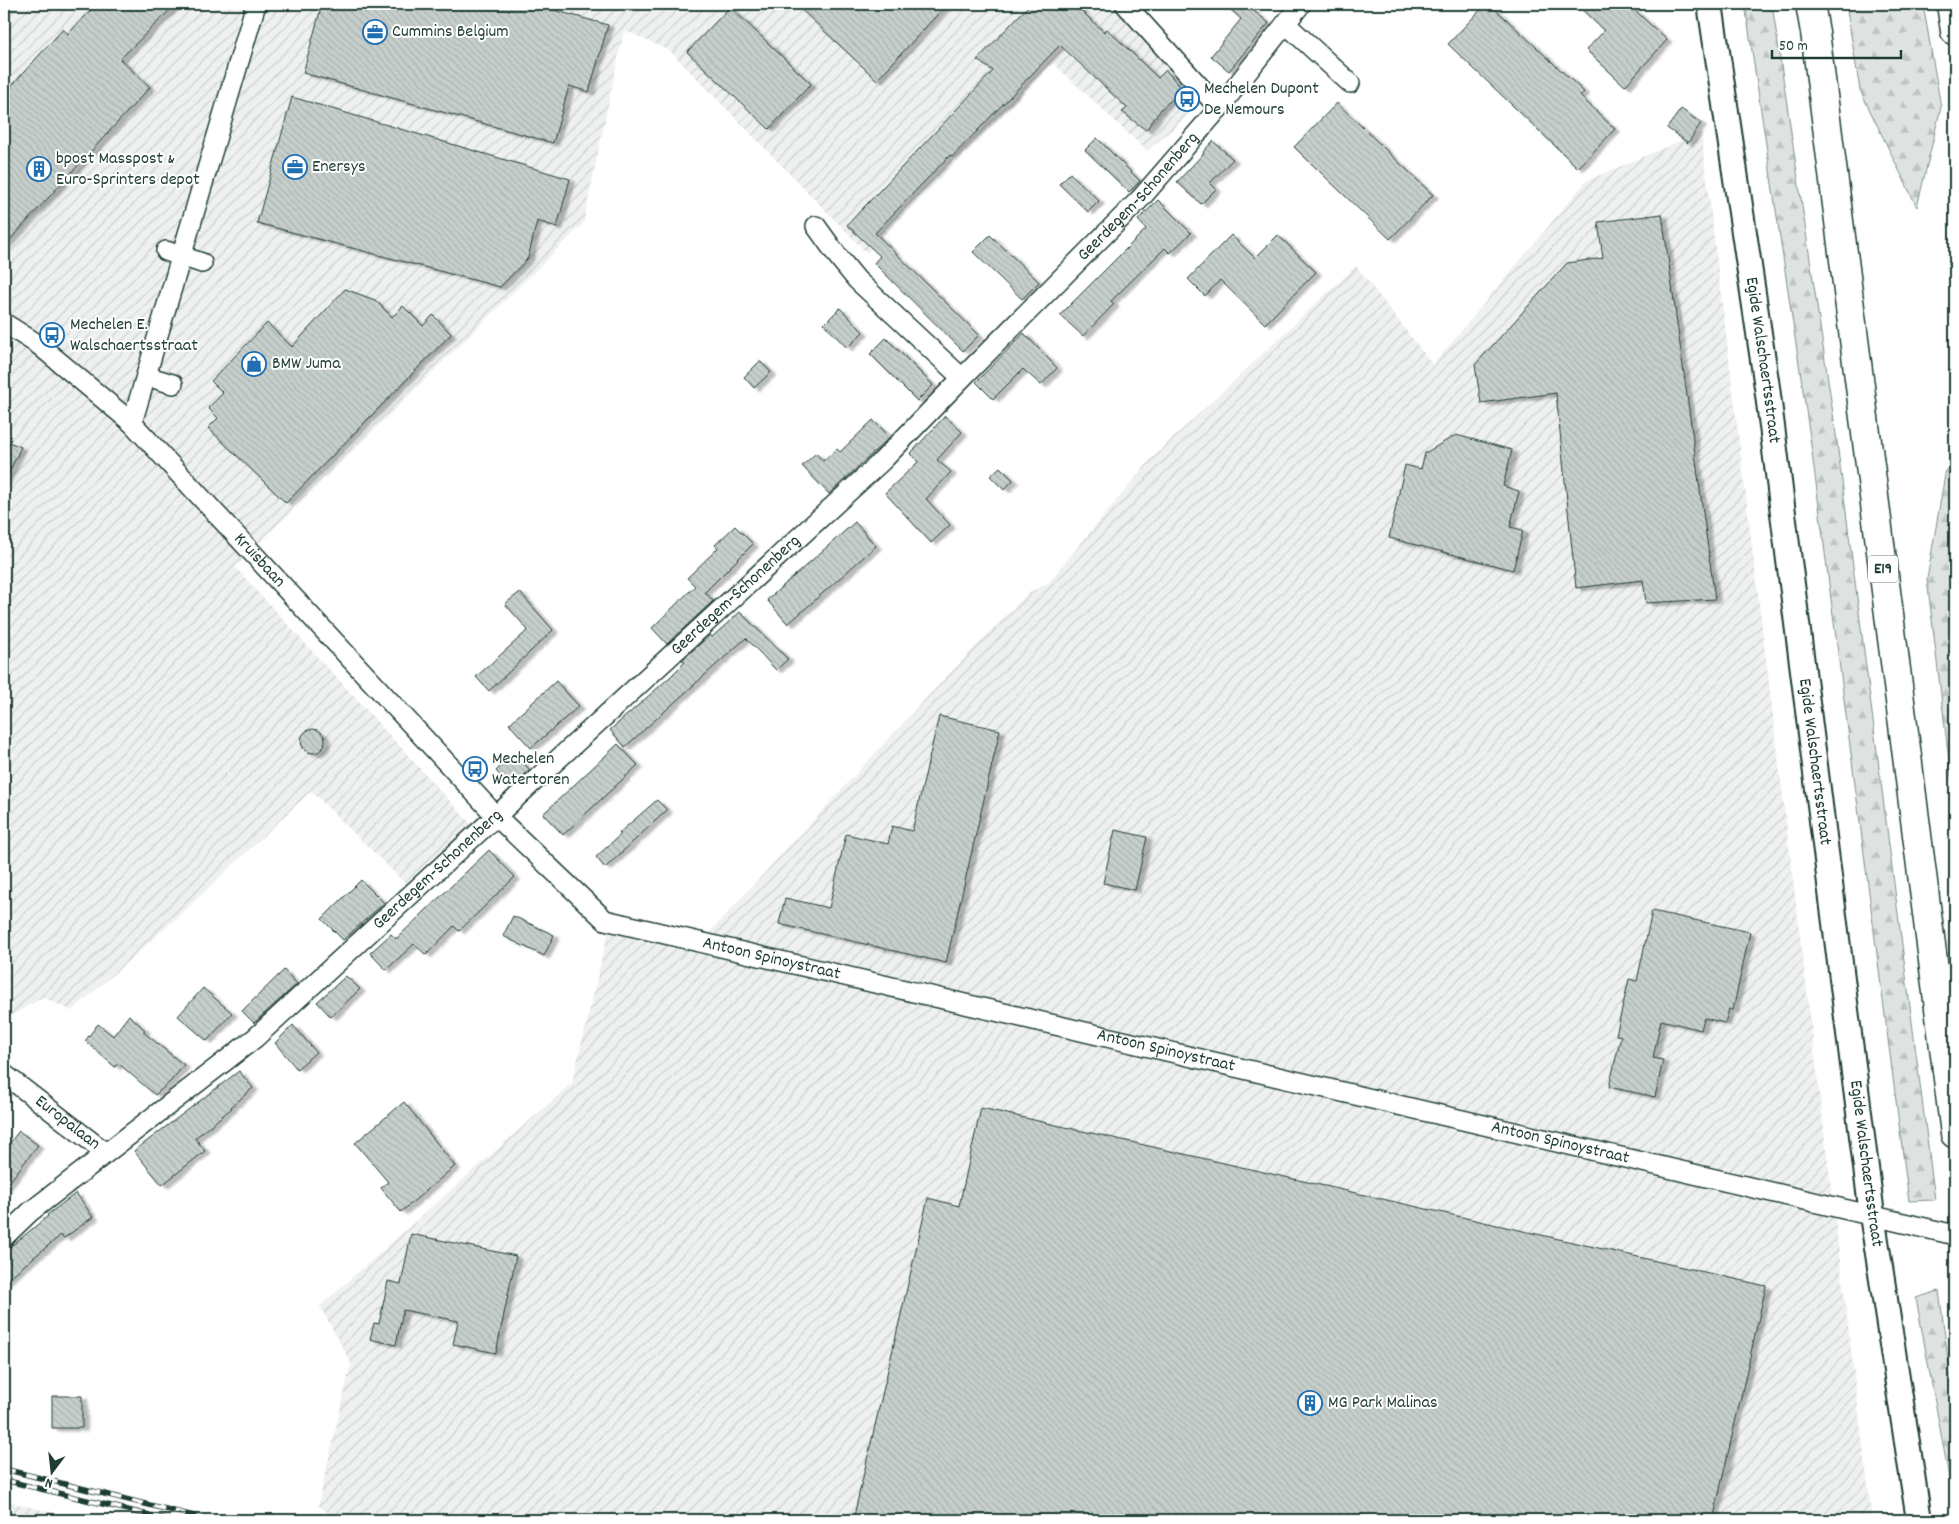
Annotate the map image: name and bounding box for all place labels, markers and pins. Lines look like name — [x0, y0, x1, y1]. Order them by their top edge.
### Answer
office icon: Cummins Belgium — [362, 19, 388, 45]
place label: Cummins Belgium — [392, 20, 509, 45]
place label: Mechelen Dupont De Nemours — [1204, 77, 1319, 123]
bus stop icon: Mechelen Dupont De Nemours — [1174, 86, 1200, 112]
place label: bpost Masspost & Euro-Sprinters depot — [56, 147, 200, 193]
office icon: Enersys — [282, 154, 308, 180]
place label: Enersys — [312, 155, 366, 180]
building icon: bpost Masspost & Euro-Sprinters depot — [26, 156, 52, 182]
place label: Mechelen E. Walschaertsstraat — [70, 313, 198, 359]
bus stop icon: Mechelen E. Walschaertsstraat — [39, 322, 65, 348]
shop icon: BMW Juma — [241, 351, 267, 377]
place label: BMW Juma — [272, 352, 341, 377]
place label: Mechelen Watertoren — [492, 747, 570, 793]
bus stop icon: Mechelen Watertoren — [462, 756, 488, 782]
building icon: MG Park Malinas — [1297, 1390, 1323, 1416]
place label: MG Park Malinas — [1328, 1391, 1437, 1416]

